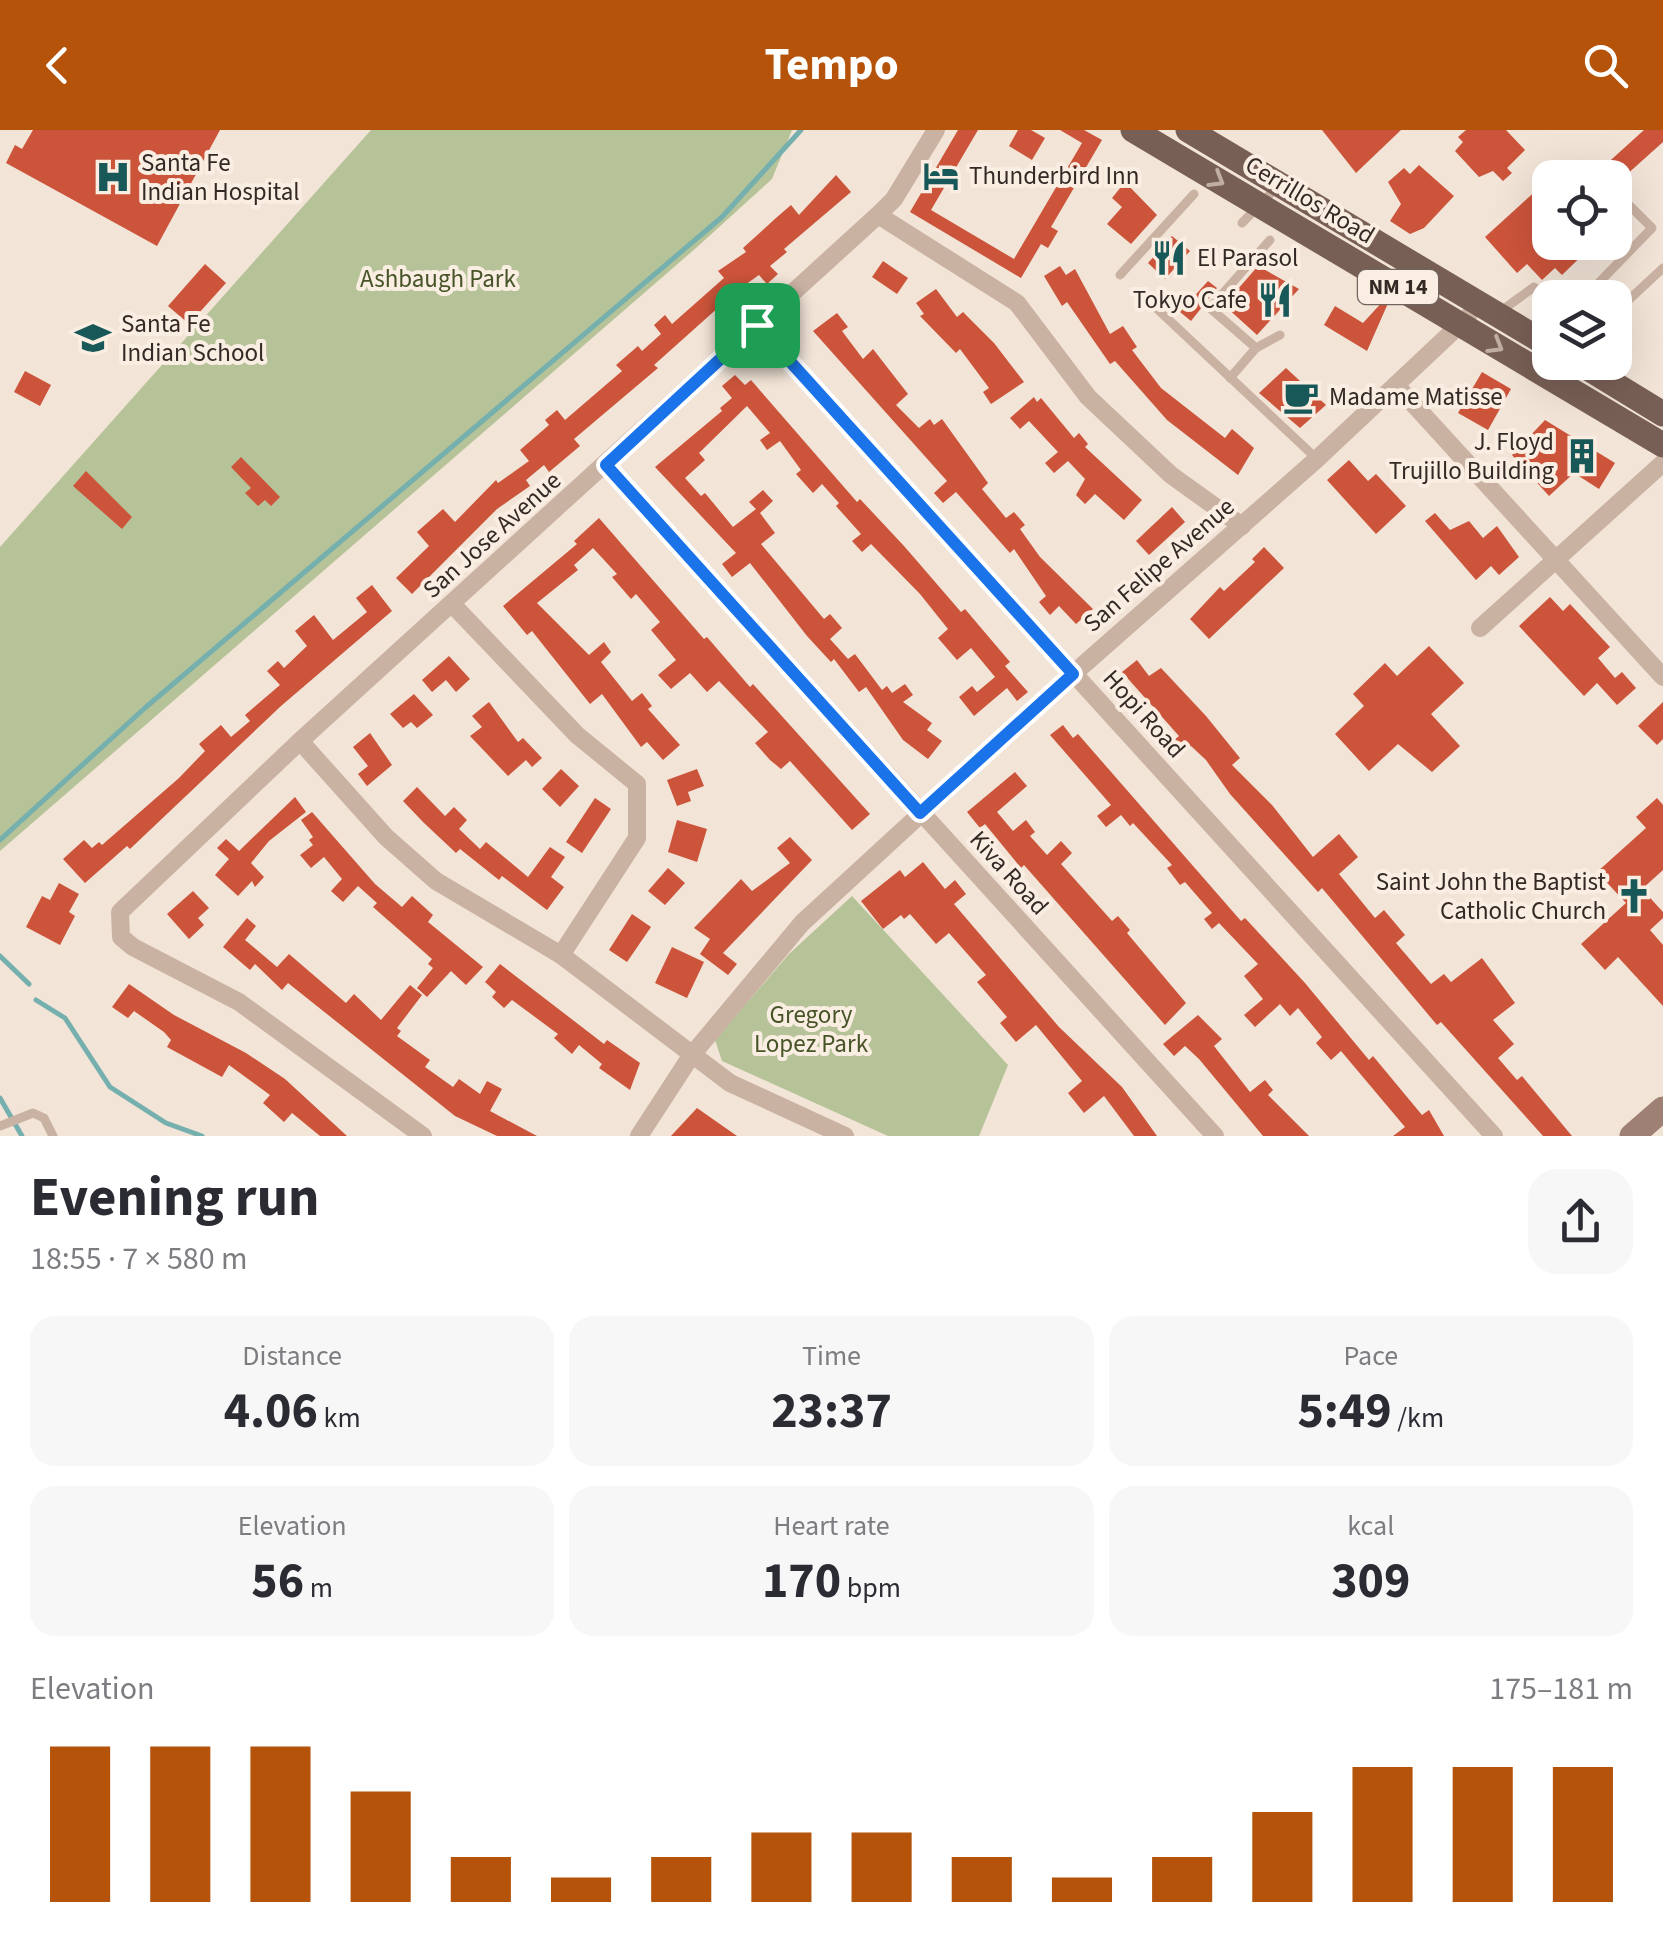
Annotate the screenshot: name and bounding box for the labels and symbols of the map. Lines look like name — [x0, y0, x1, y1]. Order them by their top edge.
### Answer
place label: Santa Fe Indian Hospital — [141, 145, 300, 210]
street label: Cerrillos Road — [1238, 147, 1382, 253]
hotel icon: Thunderbird Inn — [922, 157, 960, 195]
hospital icon: Santa Fe Indian Hospital — [94, 158, 132, 196]
place label: Thunderbird Inn — [969, 158, 1139, 194]
one-way arrow — [1206, 167, 1224, 187]
restaurant icon: El Parasol — [1150, 239, 1188, 277]
place label: El Parasol — [1197, 240, 1298, 276]
park label: Ashbaugh Park — [360, 261, 517, 297]
road number: NM 14 — [1358, 270, 1438, 304]
restaurant icon: Tokyo Cafe — [1256, 281, 1294, 319]
place label: Tokyo Cafe — [1133, 282, 1247, 318]
pin — [715, 283, 800, 368]
place label: Santa Fe Indian School — [121, 306, 264, 371]
school or university icon: Santa Fe Indian School — [74, 319, 112, 357]
one-way arrow — [1485, 333, 1503, 353]
cafe icon: Madame Matisse — [1282, 378, 1320, 416]
place label: Madame Matisse — [1329, 379, 1503, 415]
place label: J. Floyd Trujillo Building — [1389, 424, 1554, 489]
building icon: J. Floyd Trujillo Building — [1563, 437, 1601, 475]
street label: San Jose Avenue — [415, 463, 569, 607]
street label: San Felipe Avenue — [1076, 489, 1242, 641]
street label: Hopi Road — [1094, 662, 1194, 766]
street label: Kiva Road — [961, 823, 1057, 923]
place label: Saint John the Baptist Catholic Church — [1376, 864, 1607, 929]
church icon: Saint John the Baptist Catholic Church — [1615, 877, 1653, 915]
park label: Gregory Lopez Park — [754, 997, 869, 1062]

